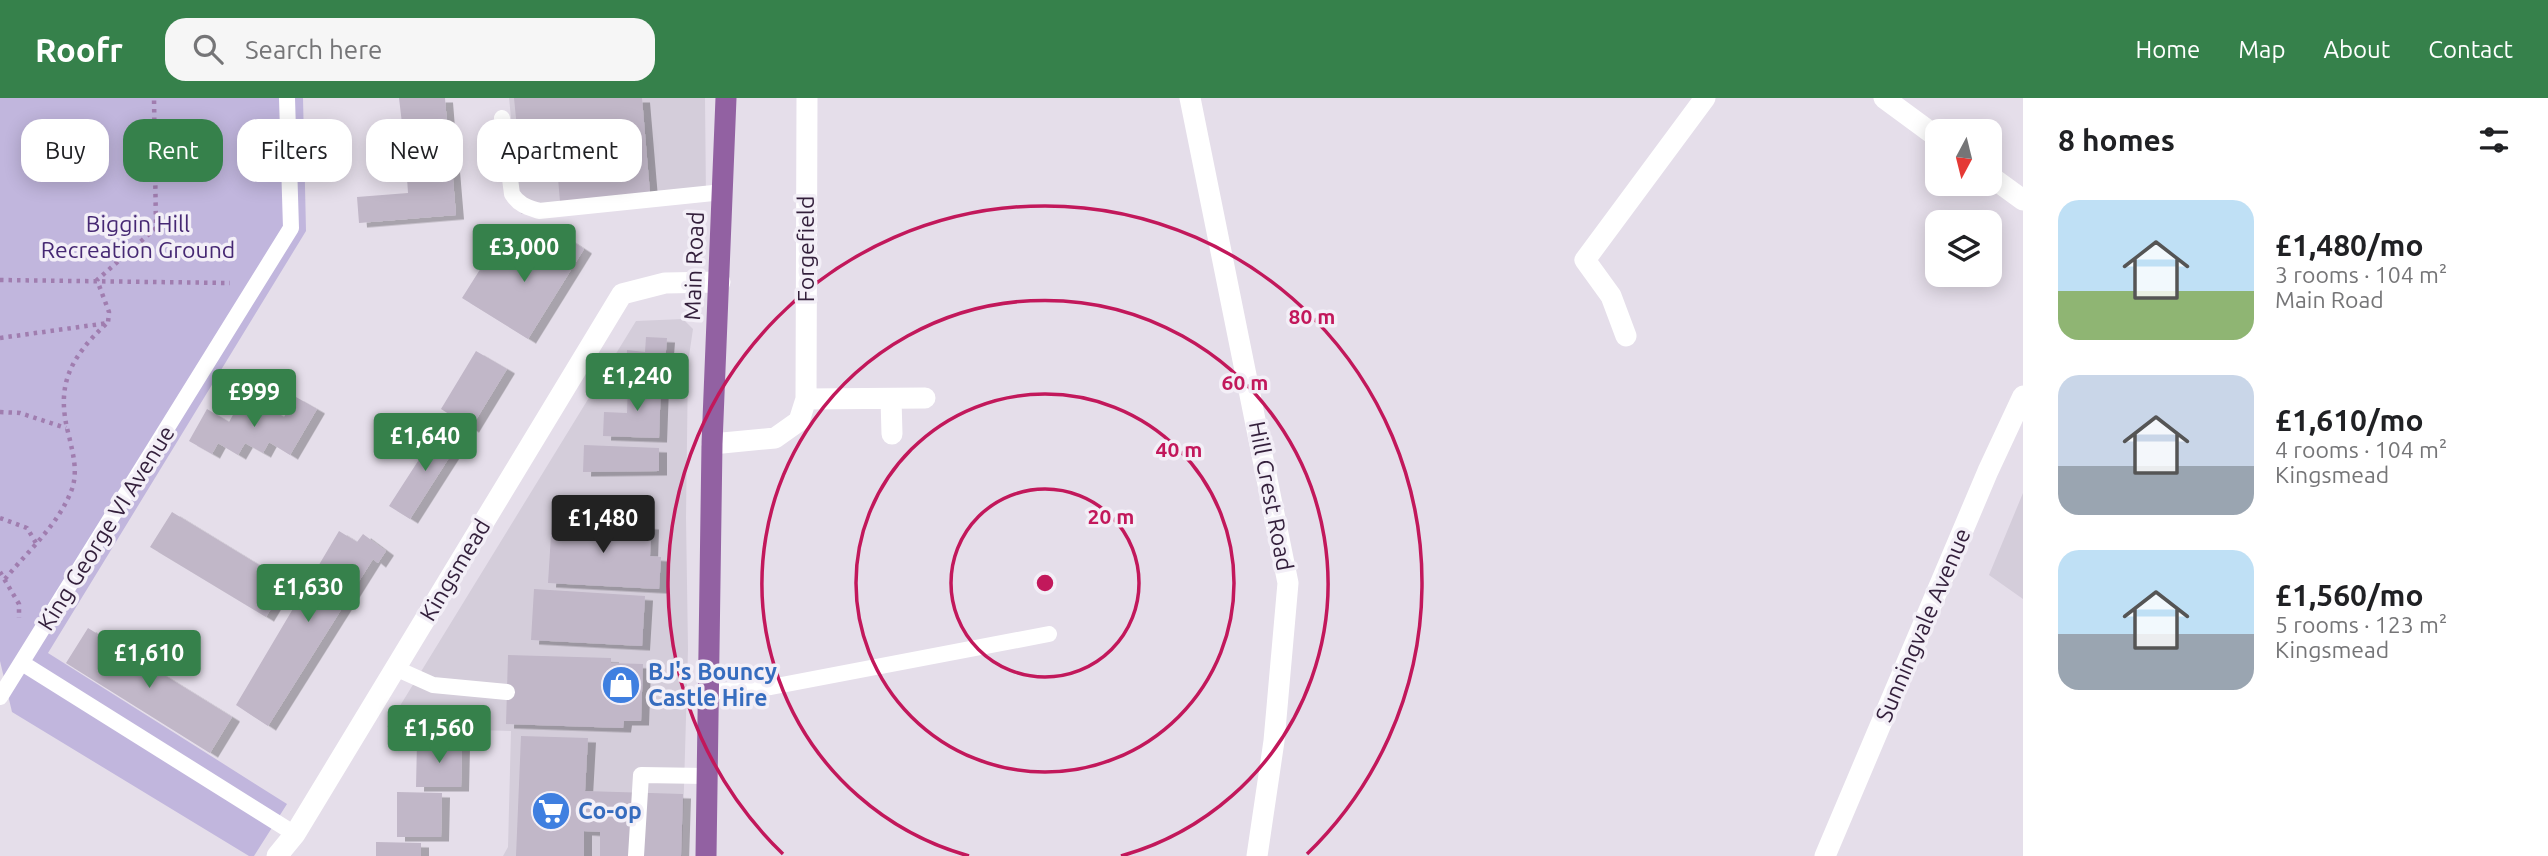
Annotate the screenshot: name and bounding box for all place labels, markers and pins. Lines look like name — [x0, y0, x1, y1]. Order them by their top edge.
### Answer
pin: £3,000 — [467, 225, 581, 284]
pin: £1,240 — [580, 354, 694, 413]
pin: £999 — [213, 370, 295, 429]
pin: £1,640 — [368, 414, 482, 473]
pin: £1,480 — [546, 496, 660, 555]
pin: £1,630 — [251, 564, 365, 624]
centre of rings — [1033, 571, 1057, 595]
pin: £1,610 — [92, 630, 206, 690]
place label: BJ's Bouncy Castle Hire — [648, 659, 777, 710]
shop icon: BJ's Bouncy Castle Hire — [600, 664, 642, 706]
pin: £1,560 — [382, 706, 496, 765]
supermarket icon: Co-op — [530, 790, 572, 832]
place label: Co-op — [578, 798, 642, 823]

